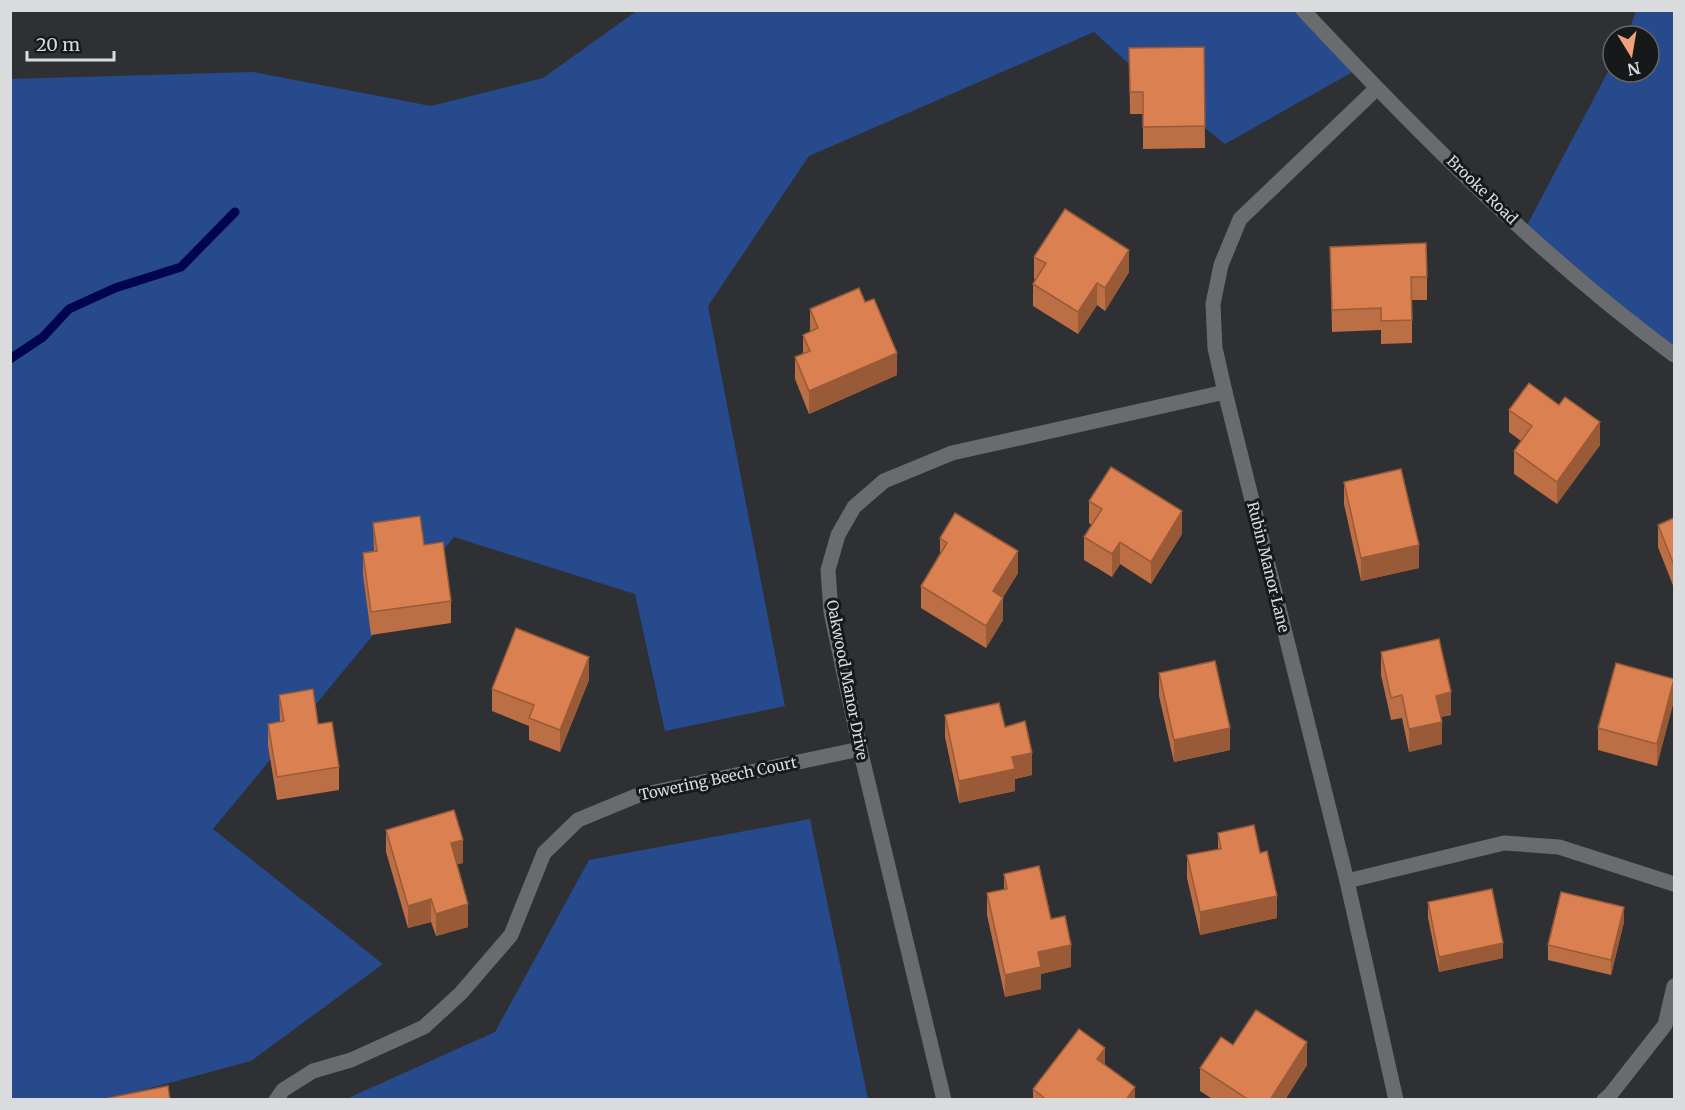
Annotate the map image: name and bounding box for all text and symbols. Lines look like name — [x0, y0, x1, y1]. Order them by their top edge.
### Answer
scale bar — [27, 24, 114, 62]
north arrow — [1601, 24, 1661, 84]
text: 20 m — [36, 33, 80, 56]
text: N — [1625, 58, 1642, 80]
street label: Brooke Road — [1443, 151, 1522, 228]
street label: Rubin Manor Lane — [1243, 500, 1294, 634]
street label: Oakwood Manor Drive — [823, 598, 872, 762]
street label: Towering Beech Court — [637, 752, 799, 805]

